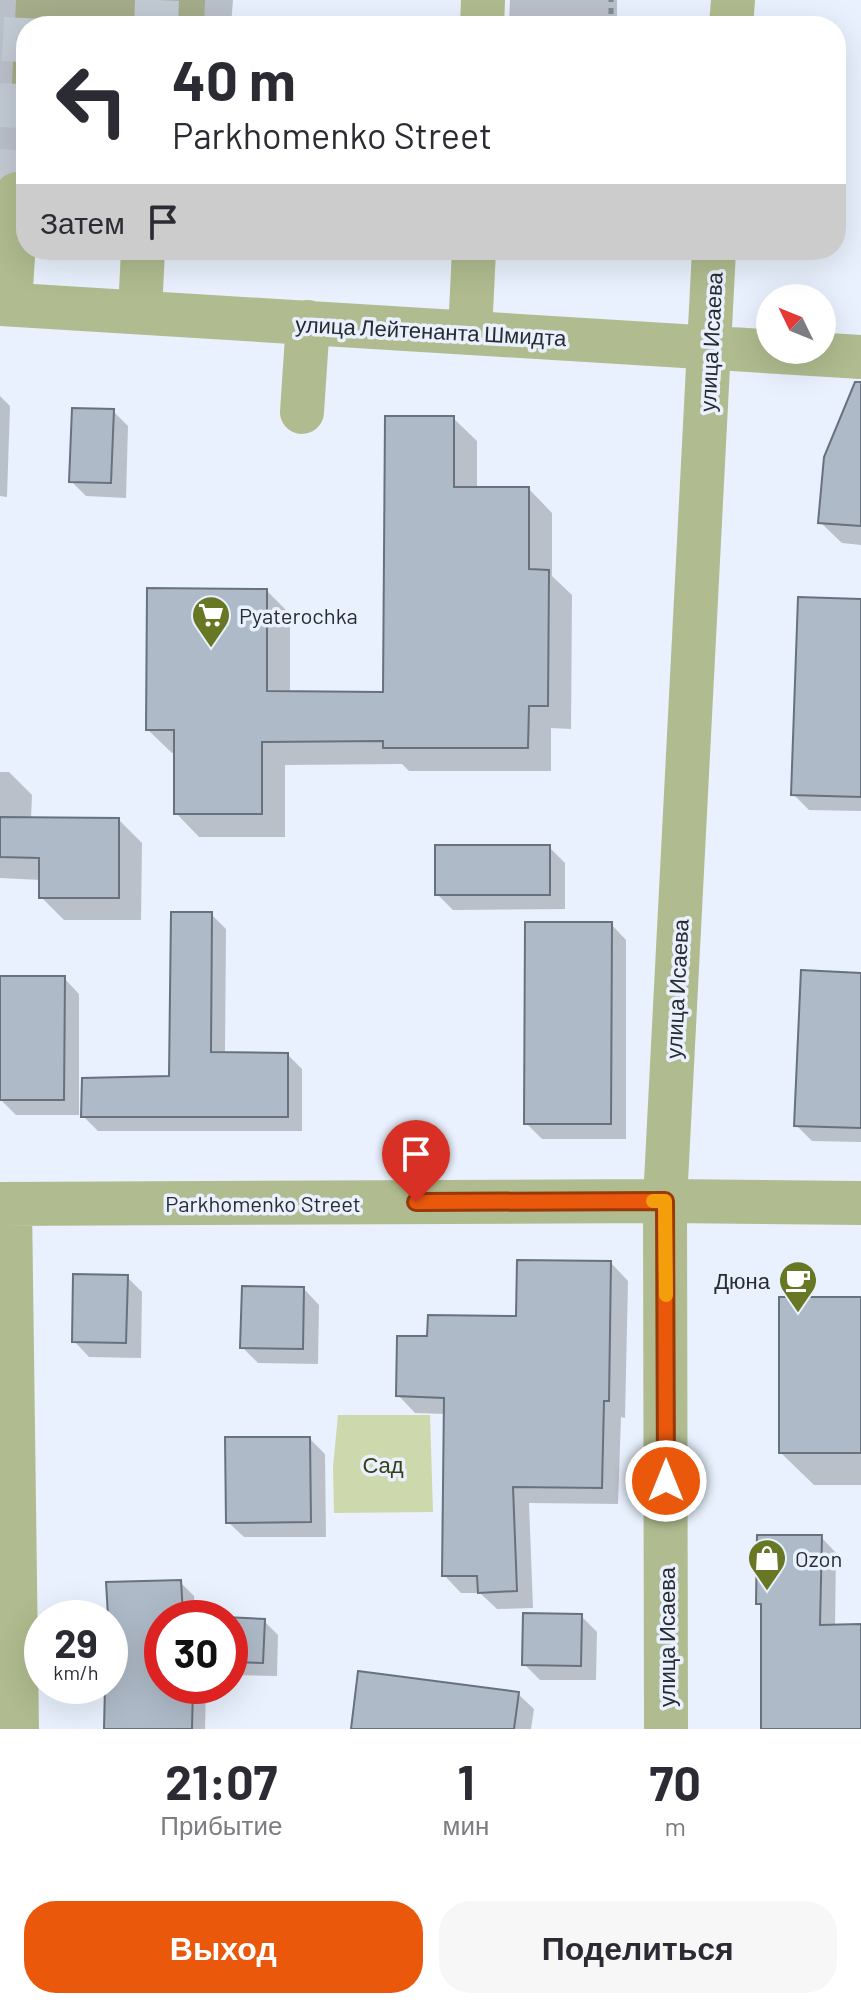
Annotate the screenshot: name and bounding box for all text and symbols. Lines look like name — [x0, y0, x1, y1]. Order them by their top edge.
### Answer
text: 40 m — [172, 45, 296, 112]
icon: left — [40, 48, 144, 152]
text: Parkhomenko Street — [172, 113, 492, 156]
icon: arrive — [141, 200, 185, 244]
text: Затем — [40, 204, 125, 240]
street label: улица Исаева — [693, 271, 728, 413]
north arrow — [756, 284, 836, 364]
map controls — [756, 284, 836, 364]
street label: улица Лейтенанта Шмидта — [295, 310, 568, 351]
supermarket icon: Pyaterochka — [190, 594, 232, 649]
place label: Pyaterochka — [239, 602, 358, 628]
street label: улица Исаева — [659, 918, 694, 1060]
pin — [382, 1120, 450, 1202]
icon: arrive — [394, 1132, 438, 1176]
street label: Parkhomenko Street — [165, 1190, 361, 1216]
cafe icon: Дюна — [777, 1259, 819, 1314]
place label: Дюна — [714, 1267, 771, 1294]
position arrow — [624, 1439, 708, 1523]
park label: Сад — [362, 1451, 404, 1478]
shop icon: Ozon — [746, 1537, 788, 1592]
place label: Ozon — [795, 1545, 842, 1571]
street label: улица Исаева — [653, 1566, 680, 1707]
speed limit sign: 30 — [144, 1600, 248, 1704]
text: 29 — [54, 1618, 98, 1666]
text: km/h — [53, 1660, 99, 1684]
text: 21:07 — [165, 1752, 277, 1810]
text: 1 — [457, 1752, 474, 1810]
text: 70 — [650, 1753, 701, 1811]
text: Прибытие — [160, 1809, 282, 1840]
text: мин — [443, 1809, 489, 1840]
text: m — [664, 1810, 686, 1841]
button: Выход — [24, 1901, 423, 1993]
button: Поделиться — [439, 1901, 837, 1993]

